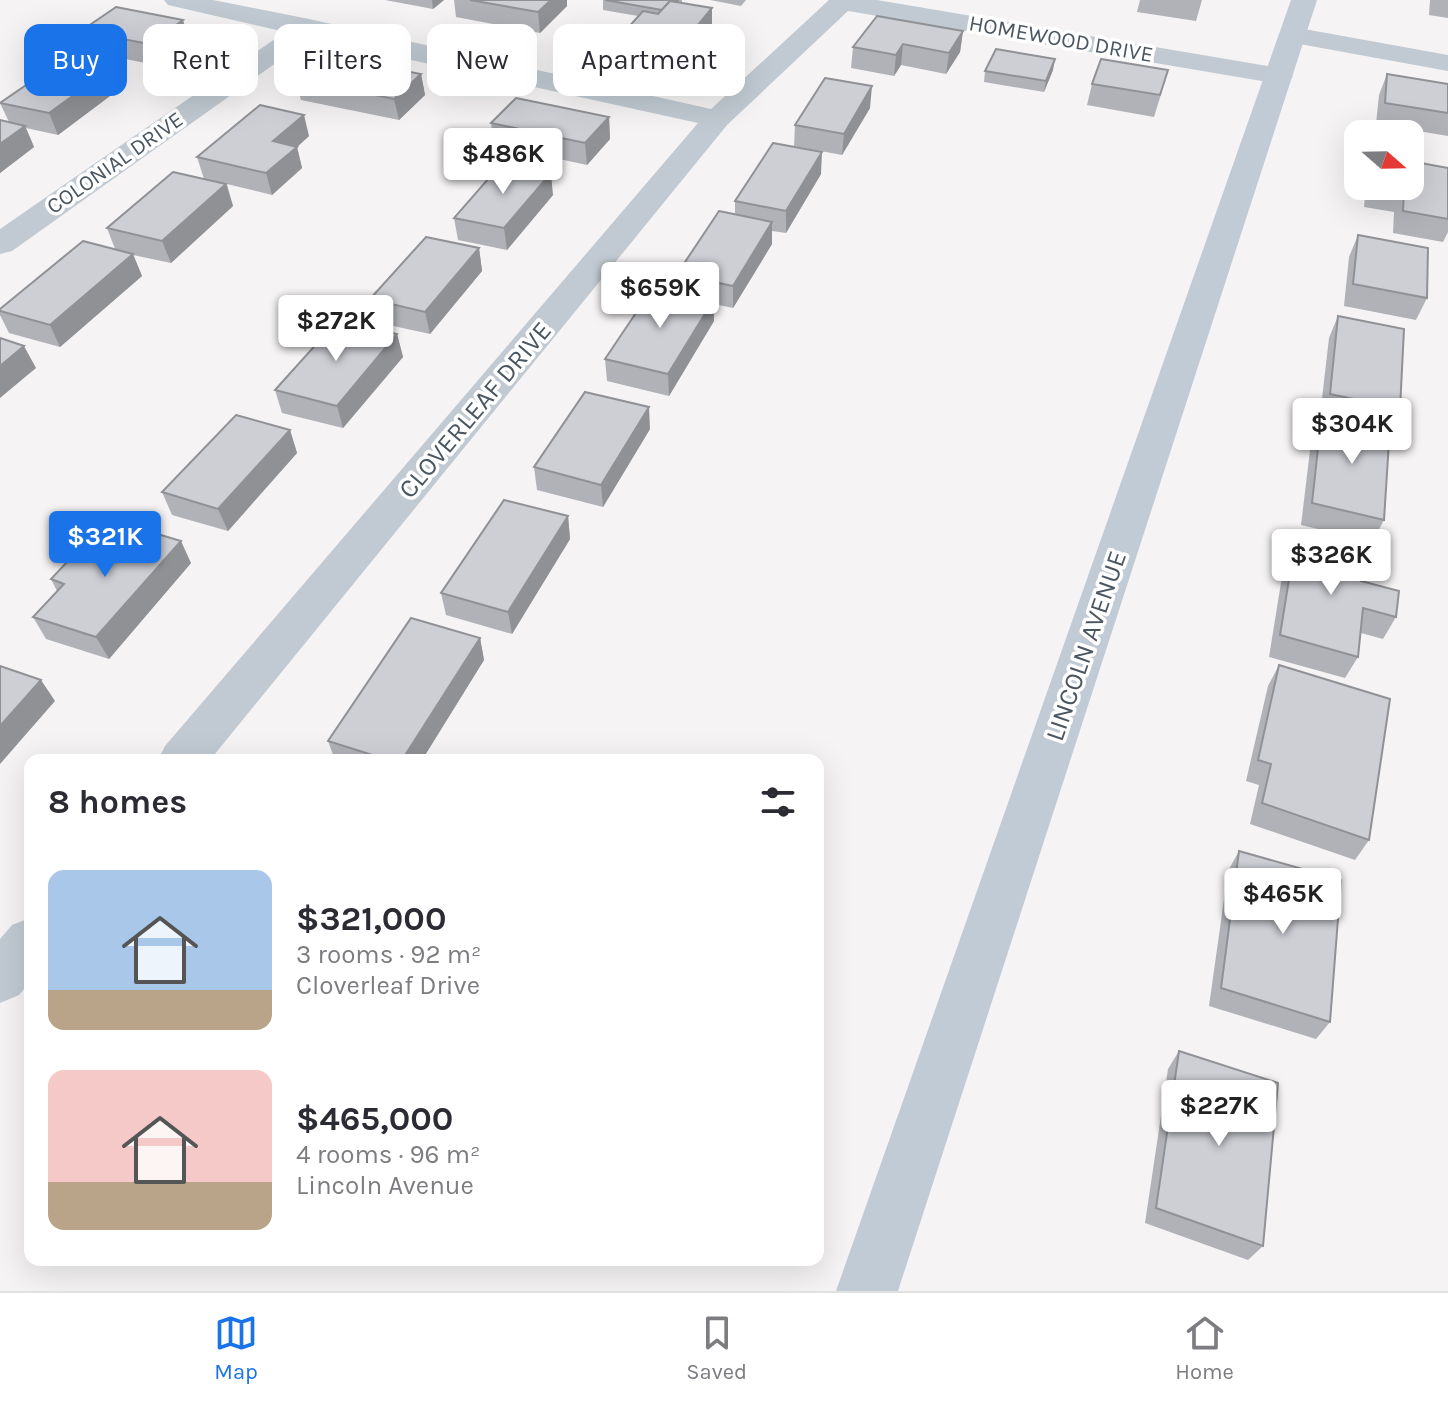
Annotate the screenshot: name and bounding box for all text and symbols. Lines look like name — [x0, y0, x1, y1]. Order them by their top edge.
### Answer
street label: HOMEWOOD DRIVE — [967, 10, 1155, 68]
chip: Buy — [24, 24, 127, 96]
chip: Rent — [143, 24, 258, 96]
chip: Filters — [274, 24, 411, 96]
chip: New — [427, 24, 537, 96]
chip: Apartment — [553, 24, 745, 96]
street label: COLONIAL DRIVE — [42, 106, 188, 220]
north arrow — [1344, 120, 1424, 200]
map controls — [1344, 120, 1424, 200]
pin: $486K — [447, 128, 559, 196]
text: $486K — [462, 138, 544, 169]
pin: $659K — [604, 262, 716, 330]
text: $659K — [619, 272, 701, 303]
pin: $272K — [280, 295, 392, 363]
text: $272K — [296, 305, 376, 336]
street label: CLOVERLEAF DRIVE — [392, 315, 558, 505]
pin: $304K — [1296, 398, 1408, 466]
text: $304K — [1310, 408, 1394, 439]
pin: $321K — [49, 511, 161, 579]
text: $321K — [67, 521, 143, 552]
pin: $326K — [1275, 529, 1387, 597]
text: $326K — [1290, 539, 1372, 570]
street label: LINCOLN AVENUE — [1039, 547, 1133, 745]
icon: filters — [756, 780, 800, 824]
text: 8 homes — [48, 782, 187, 822]
pin: $465K — [1227, 868, 1339, 936]
text: $465K — [1242, 878, 1324, 909]
text: $321,000 — [296, 899, 446, 939]
icon: home — [112, 902, 208, 998]
text: 3 rooms · 92 m² — [296, 939, 481, 970]
text: Cloverleaf Drive — [296, 970, 480, 1001]
pin: $227K — [1163, 1080, 1275, 1148]
text: $227K — [1179, 1090, 1259, 1121]
text: $465,000 — [296, 1099, 453, 1139]
icon: home — [112, 1102, 208, 1198]
text: 4 rooms · 96 m² — [296, 1139, 480, 1170]
text: Lincoln Avenue — [296, 1170, 474, 1201]
tab: Map — [214, 1311, 258, 1385]
tab: Saved — [686, 1311, 747, 1385]
tab: Home — [1175, 1311, 1234, 1385]

